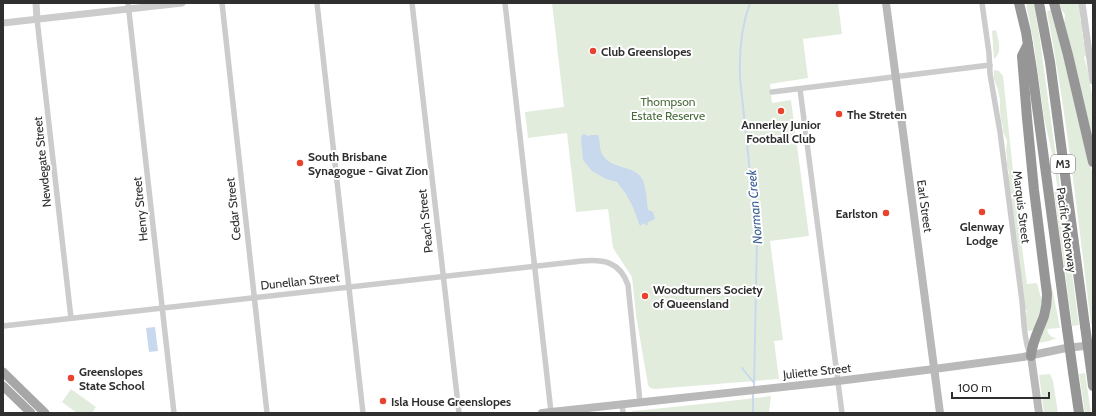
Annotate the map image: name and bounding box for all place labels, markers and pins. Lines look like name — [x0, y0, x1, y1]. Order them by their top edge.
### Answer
place label: Club Greenslopes — [601, 44, 691, 59]
marker: Club Greenslopes — [588, 46, 598, 56]
marker: Annerley Junior Football Club — [776, 106, 786, 116]
place label: The Streten — [847, 107, 907, 122]
marker: The Streten — [834, 109, 844, 119]
place label: Annerley Junior Football Club — [741, 117, 821, 146]
place label: South Brisbane Synagogue - Givat Zion — [308, 149, 428, 178]
marker: South Brisbane Synagogue - Givat Zion — [295, 158, 305, 168]
place label: Earlston — [835, 206, 878, 221]
marker: Glenway Lodge — [977, 207, 987, 217]
marker: Earlston — [881, 208, 891, 218]
place label: Glenway Lodge — [960, 219, 1005, 248]
place label: Woodturners Society of Queensland — [653, 282, 763, 311]
marker: Woodturners Society of Queensland — [640, 291, 650, 301]
place label: Greenslopes State School — [79, 364, 145, 393]
marker: Greenslopes State School — [66, 373, 76, 383]
place label: Isla House Greenslopes — [391, 394, 511, 409]
marker: Isla House Greenslopes — [378, 396, 388, 406]

